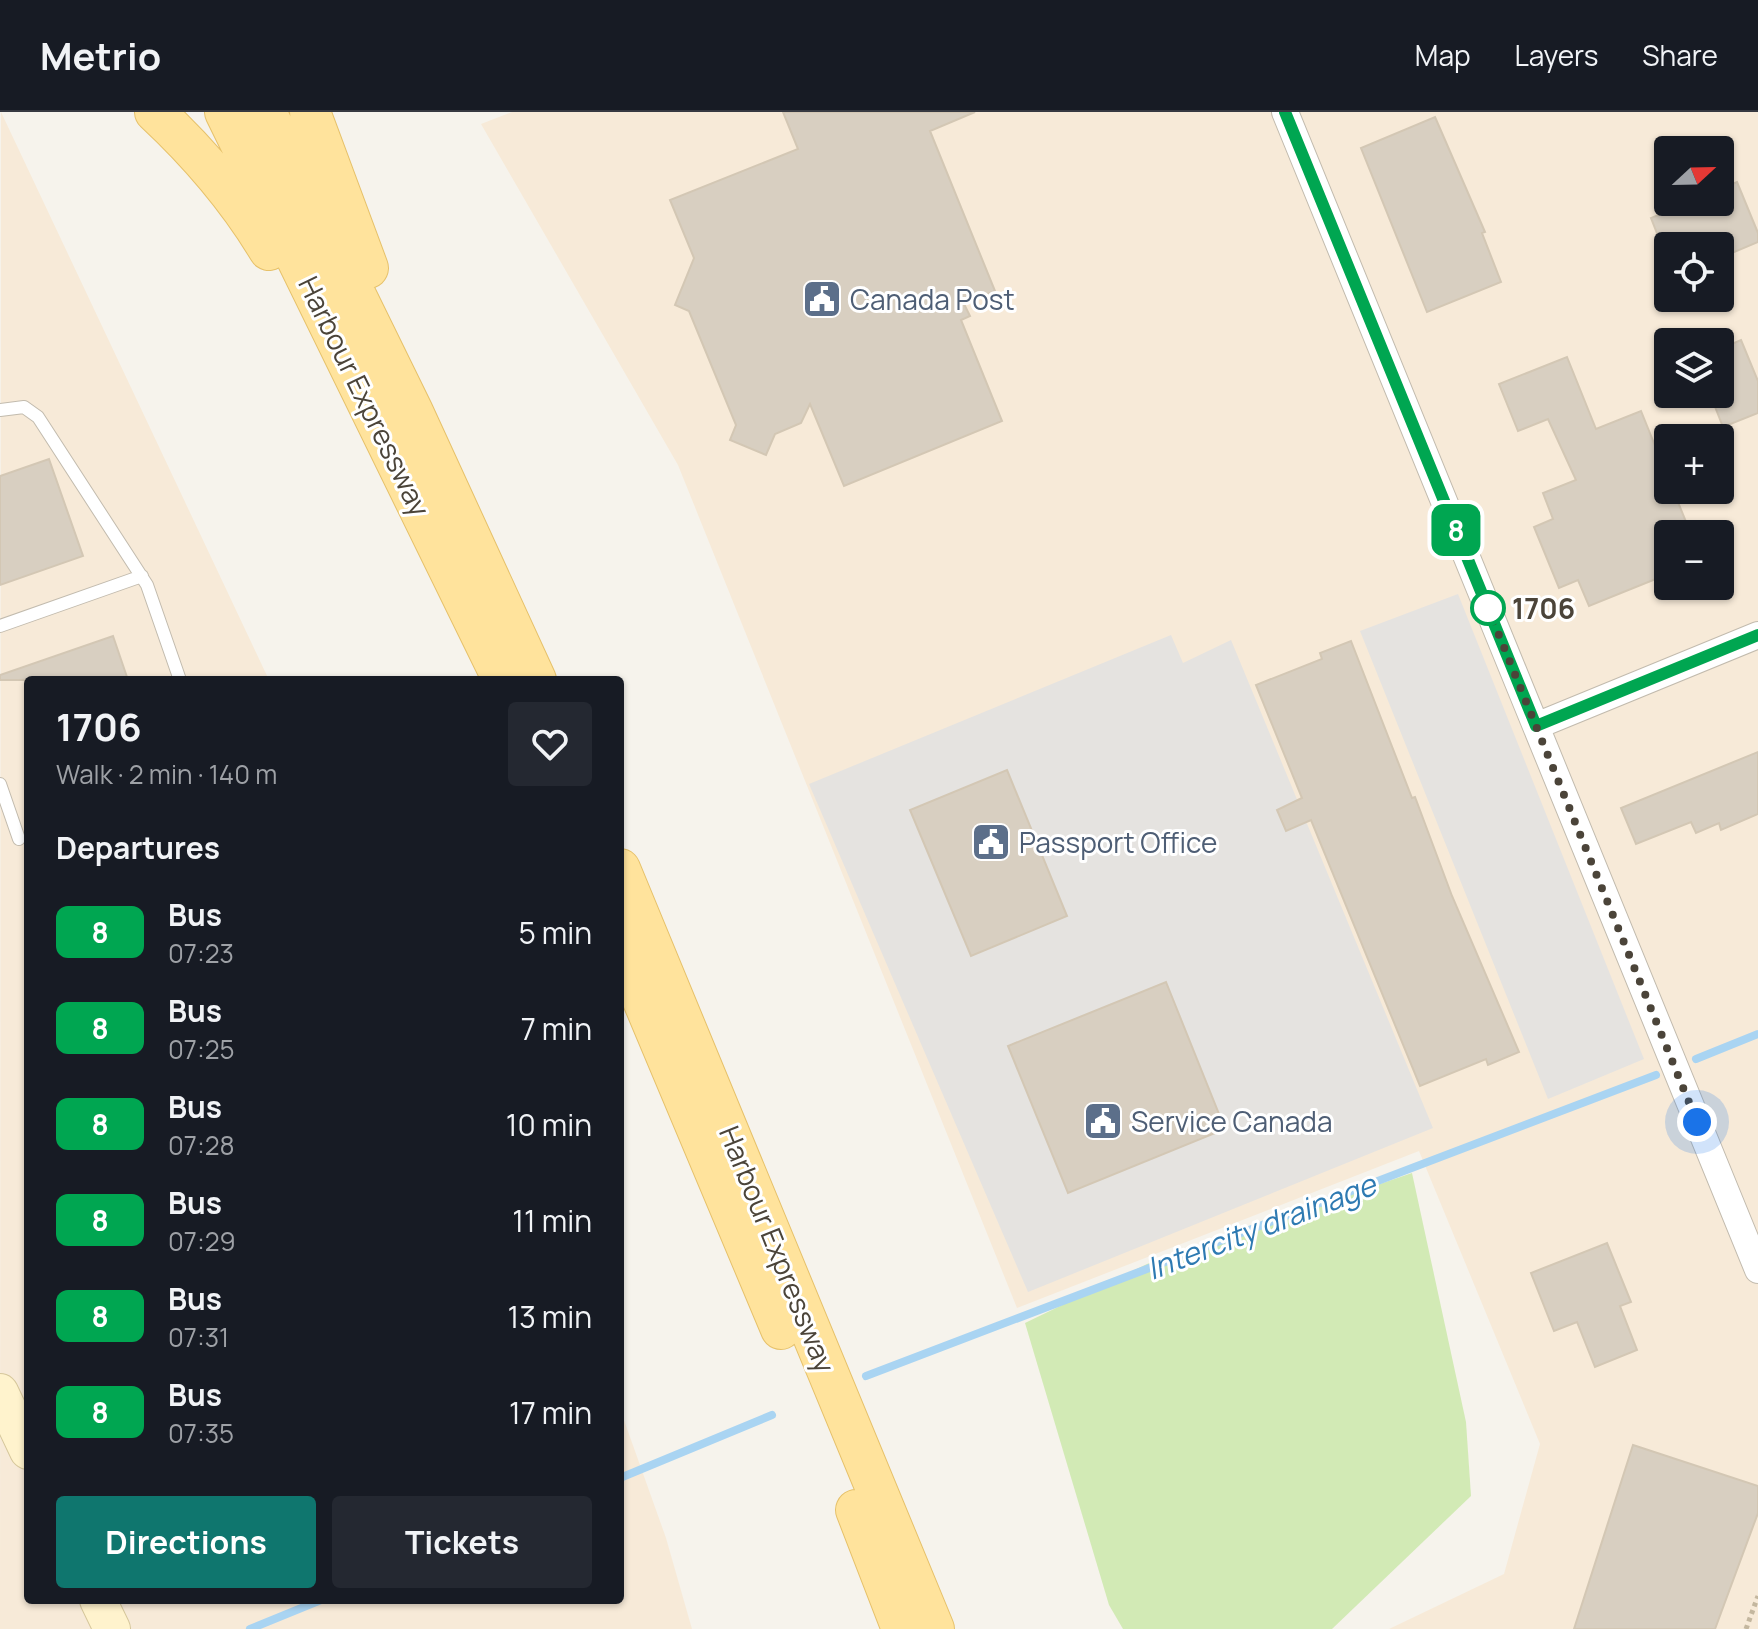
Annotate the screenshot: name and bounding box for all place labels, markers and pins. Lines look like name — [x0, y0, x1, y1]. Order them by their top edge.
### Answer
public building icon: Canada Post — [801, 278, 843, 320]
place label: Canada Post — [850, 280, 1015, 318]
place label: 1706 — [1512, 589, 1575, 627]
marker: 1706 — [1471, 591, 1505, 625]
public building icon: Passport Office — [970, 821, 1012, 863]
place label: Passport Office — [1019, 823, 1217, 861]
public building icon: Service Canada — [1082, 1100, 1124, 1142]
place label: Service Canada — [1131, 1102, 1332, 1140]

